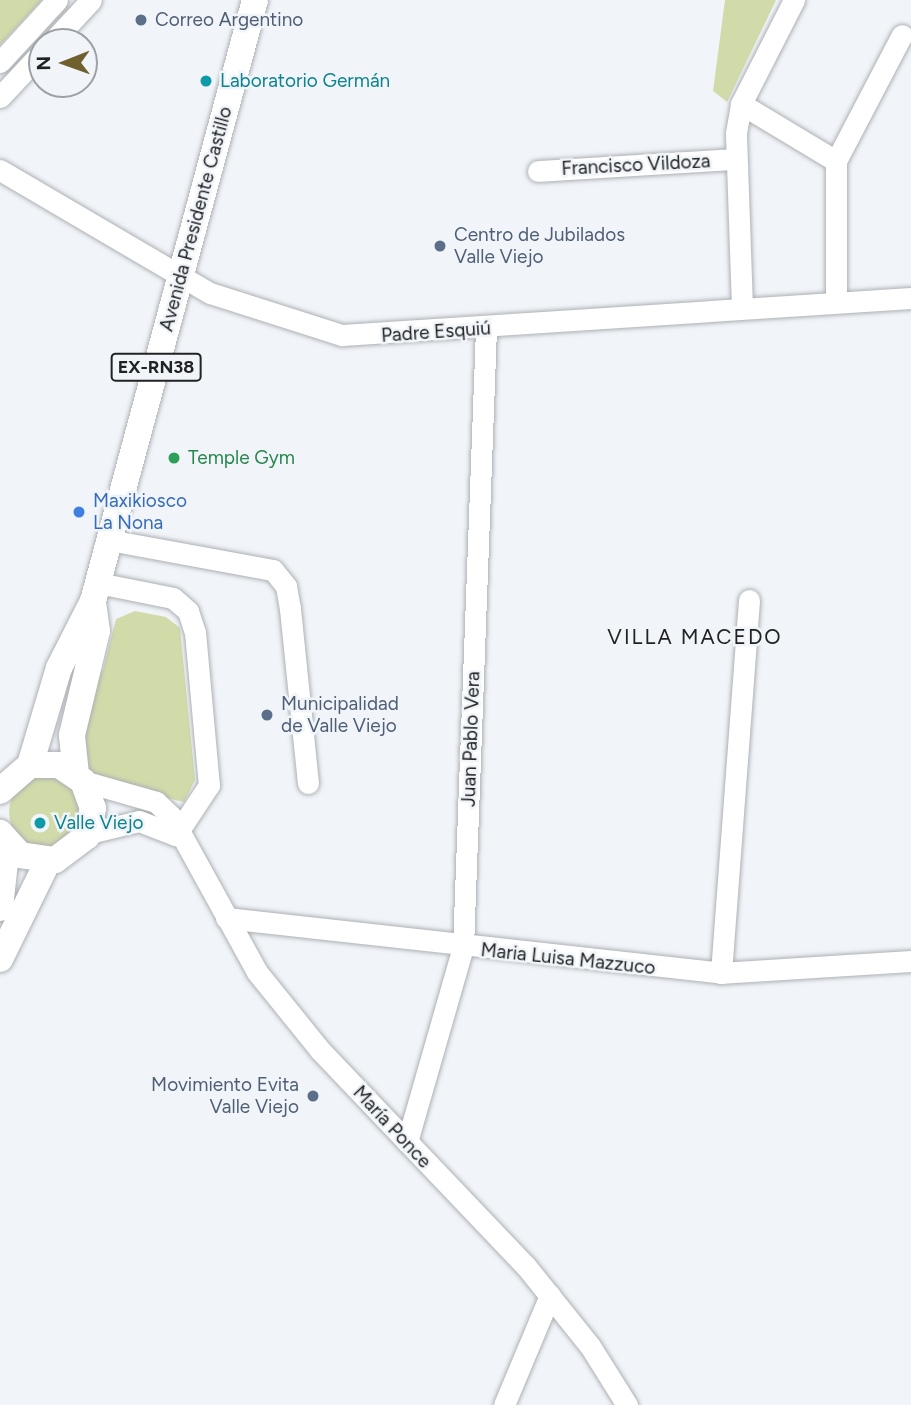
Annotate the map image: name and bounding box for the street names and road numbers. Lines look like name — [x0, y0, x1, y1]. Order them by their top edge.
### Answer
street label: Avenida Presidente Castillo — [155, 104, 237, 334]
street label: Francisco Vildoza — [561, 150, 711, 180]
street label: Padre Esquiú — [380, 317, 492, 347]
road number: EX-RN38 — [110, 352, 202, 382]
street label: Juan Pablo Vera — [457, 671, 485, 807]
street label: Maria Luisa Mazzuco — [480, 938, 656, 980]
street label: María Ponce — [348, 1081, 436, 1173]

